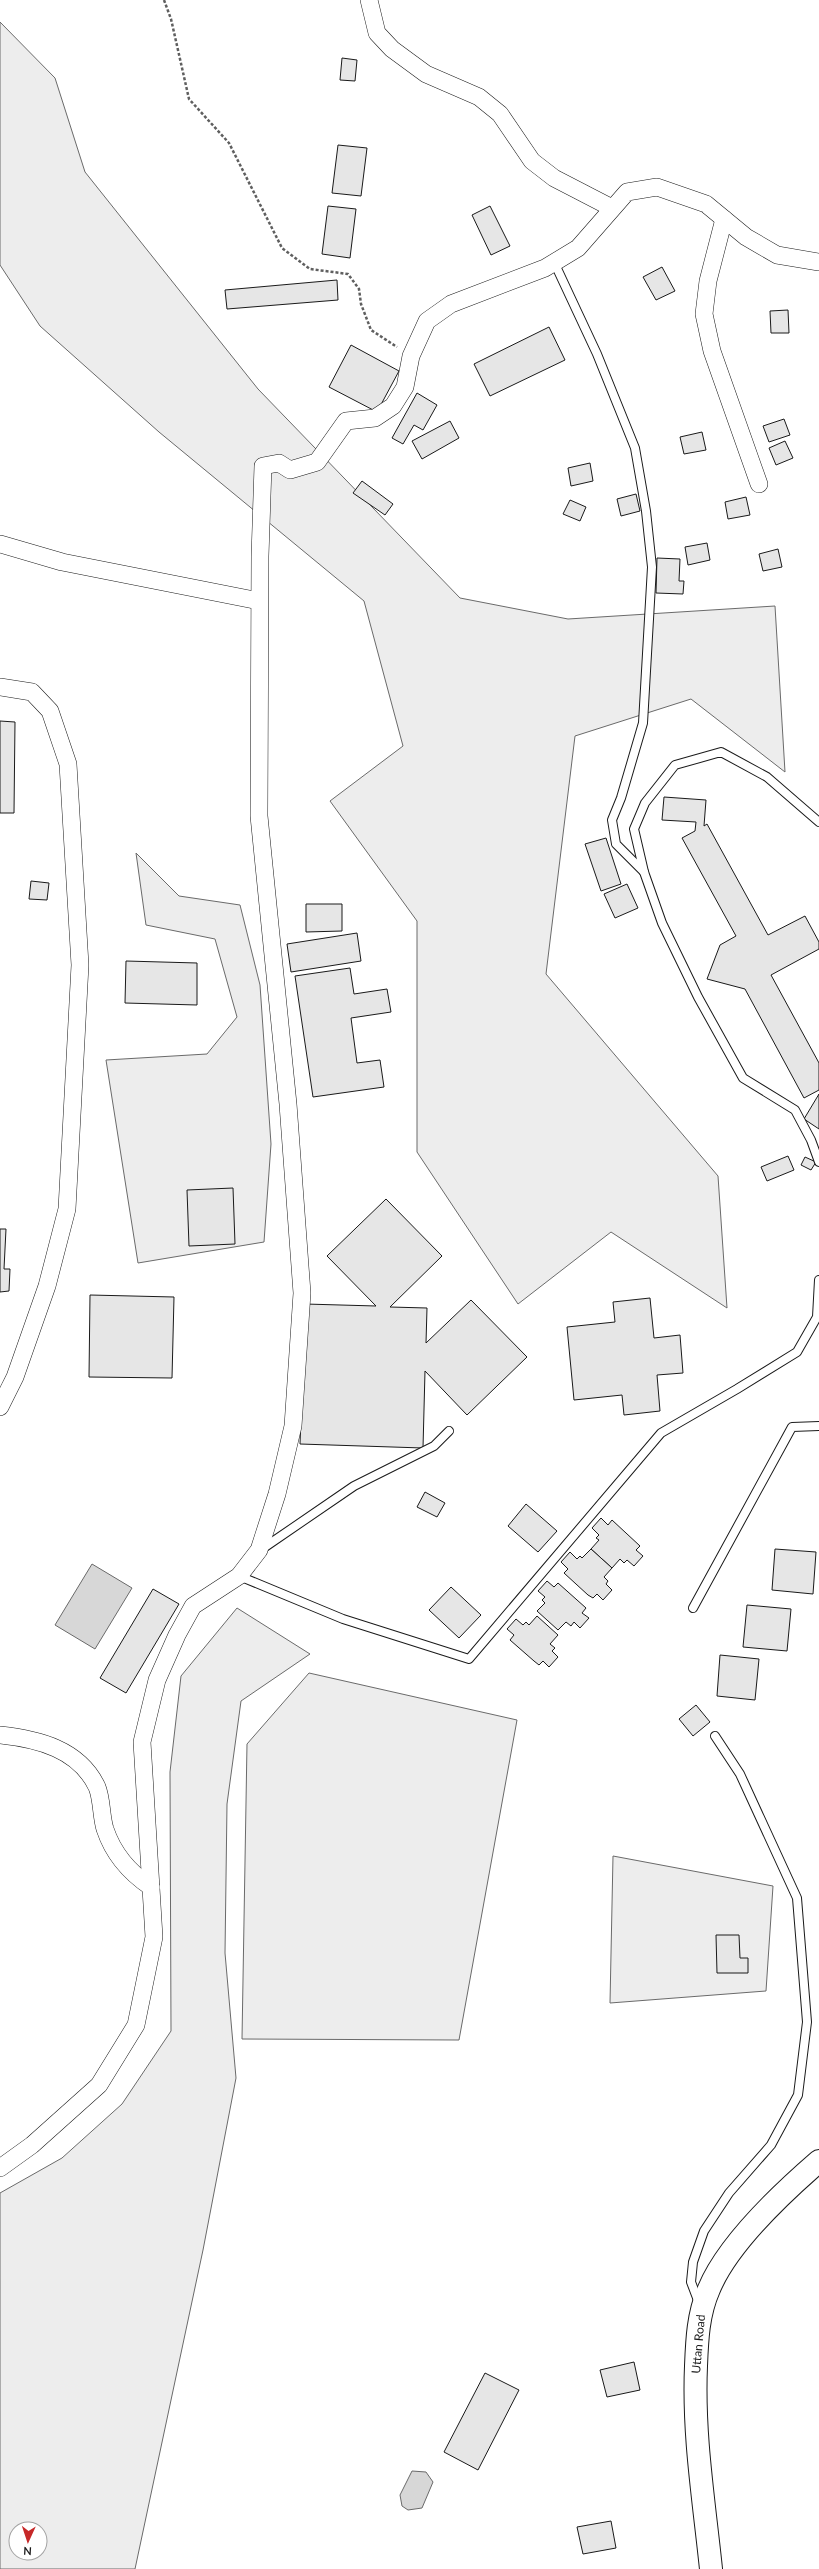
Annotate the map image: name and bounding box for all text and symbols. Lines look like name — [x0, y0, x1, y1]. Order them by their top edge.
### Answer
street label: Uttan Road — [688, 2314, 708, 2374]
north arrow — [8, 2521, 48, 2561]
text: N — [23, 2545, 32, 2558]

